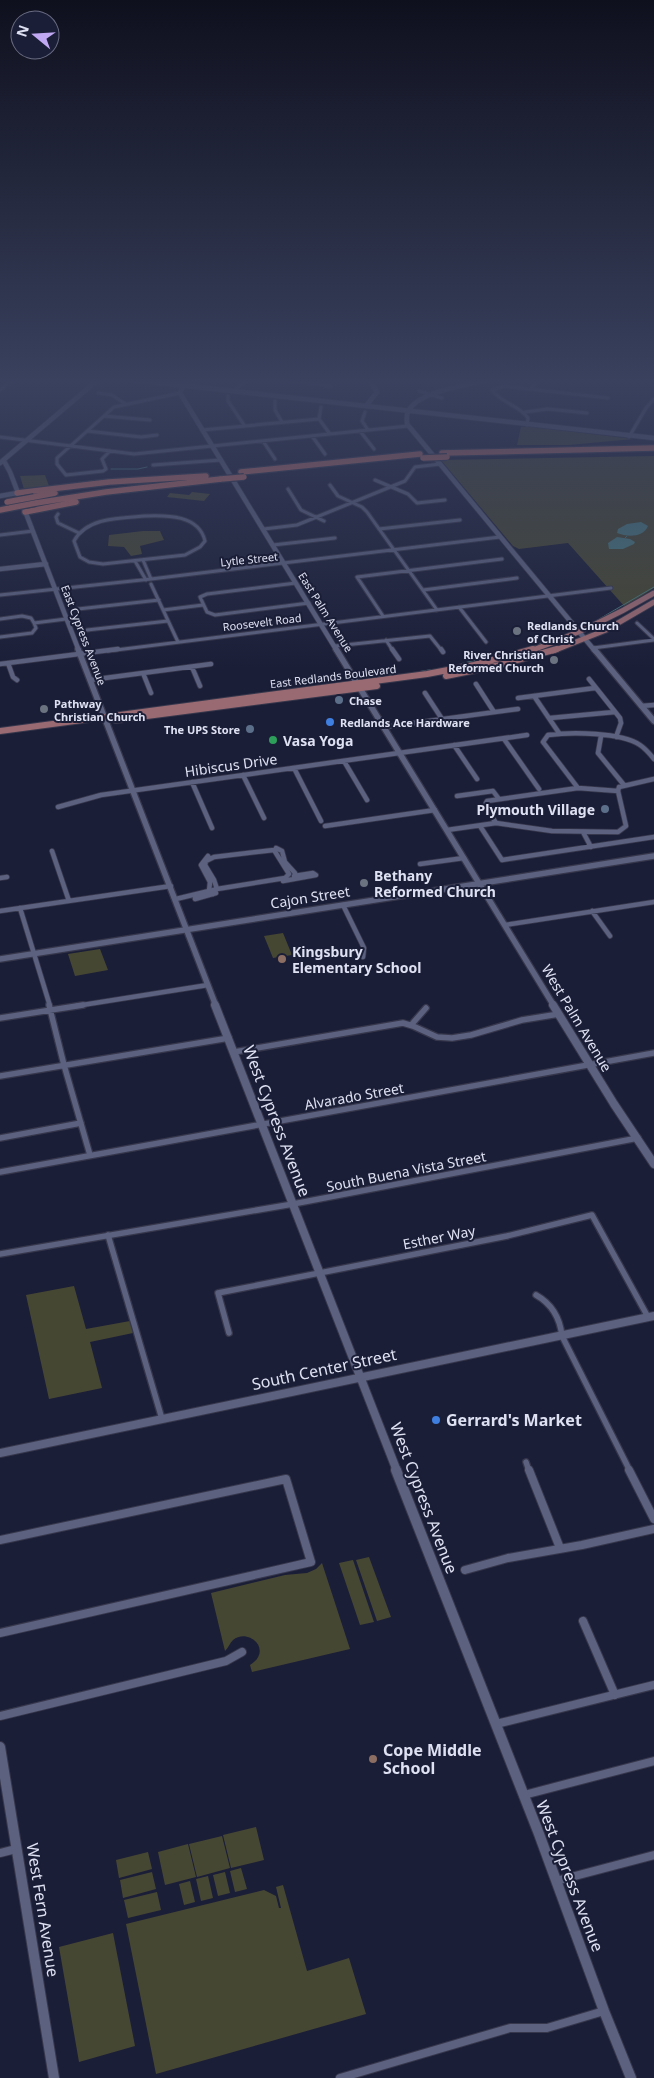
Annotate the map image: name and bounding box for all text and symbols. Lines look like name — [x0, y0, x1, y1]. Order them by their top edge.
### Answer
north arrow — [10, 10, 60, 60]
text: N — [11, 22, 33, 39]
street label: Lytle Street — [219, 549, 279, 569]
street label: East Palm Avenue — [295, 569, 357, 655]
street label: East Cypress Avenue — [58, 583, 110, 687]
street label: Roosevelt Road — [222, 610, 302, 634]
place label: Redlands Church of Christ — [527, 618, 619, 646]
marker: Redlands Church of Christ — [511, 625, 523, 637]
place label: River Christian Reformed Church — [448, 647, 544, 675]
marker: River Christian Reformed Church — [548, 654, 560, 666]
street label: East Redlands Boulevard — [269, 661, 397, 691]
place label: Chase — [349, 693, 382, 708]
marker: Chase — [333, 694, 345, 706]
place label: Pathway Christian Church — [54, 696, 146, 724]
marker: Pathway Christian Church — [38, 703, 50, 715]
place label: Redlands Ace Hardware — [340, 715, 470, 730]
marker: Redlands Ace Hardware — [324, 716, 336, 728]
place label: The UPS Store — [164, 722, 240, 737]
marker: The UPS Store — [244, 723, 256, 735]
place label: Vasa Yoga — [283, 731, 353, 750]
marker: Vasa Yoga — [267, 734, 279, 746]
street label: Hibiscus Drive — [183, 749, 279, 781]
place label: Plymouth Village — [477, 800, 595, 819]
marker: Plymouth Village — [599, 803, 611, 815]
place label: Bethany Reformed Church — [374, 866, 496, 901]
marker: Bethany Reformed Church — [358, 877, 370, 889]
street label: Cajon Street — [269, 881, 351, 913]
place label: Kingsbury Elementary School — [292, 942, 422, 977]
marker: Kingsbury Elementary School — [276, 953, 288, 965]
street label: West Palm Avenue — [537, 961, 617, 1075]
street label: West Cypress Avenue — [238, 1042, 316, 1200]
street label: Alvarado Street — [303, 1078, 405, 1114]
street label: South Buena Vista Street — [325, 1146, 487, 1196]
street label: Esther Way — [401, 1221, 478, 1253]
street label: South Center Street — [250, 1343, 399, 1395]
place label: Gerrard's Market — [446, 1409, 582, 1431]
marker: Gerrard's Market — [430, 1414, 442, 1426]
street label: West Cypress Avenue — [385, 1419, 463, 1577]
place label: Cope Middle School — [383, 1739, 482, 1779]
marker: Cope Middle School — [367, 1753, 379, 1765]
street label: West Cypress Avenue — [531, 1797, 609, 1955]
street label: West Fern Avenue — [22, 1841, 64, 1979]

